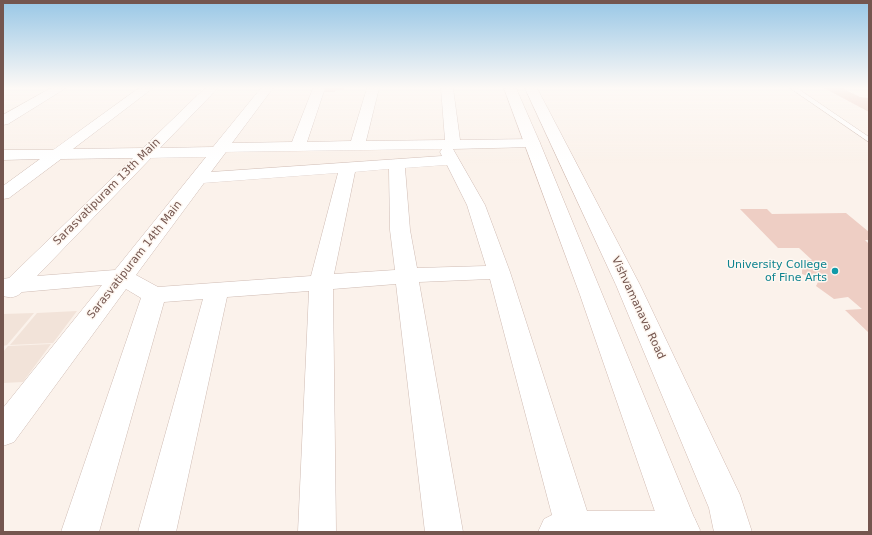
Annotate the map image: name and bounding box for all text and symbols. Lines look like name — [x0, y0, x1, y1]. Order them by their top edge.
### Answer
street label: Sarasvatipuram 13th Main — [51, 136, 163, 248]
street label: Sarasvatipuram 14th Main — [85, 198, 185, 322]
street label: Vishvamanava Road — [608, 255, 668, 361]
place label: University College of Fine Arts — [727, 258, 827, 284]
marker: University College of Fine Arts — [830, 266, 840, 276]

